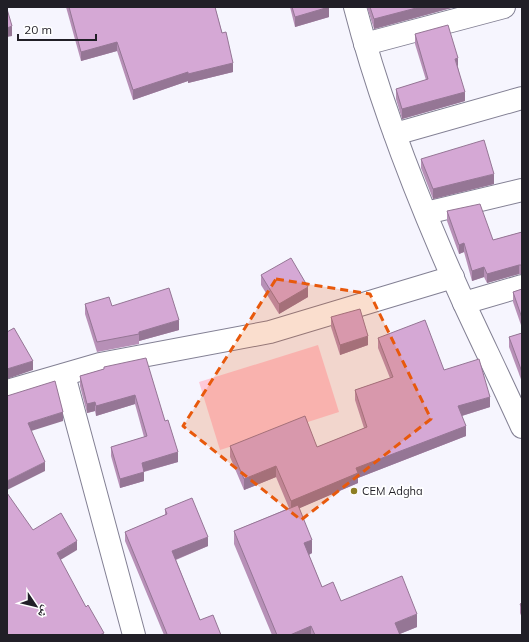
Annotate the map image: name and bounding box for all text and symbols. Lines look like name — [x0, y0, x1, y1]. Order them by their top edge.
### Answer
scale bar — [18, 16, 96, 42]
text: 20 m — [24, 22, 52, 37]
place label: CEM Adgha — [362, 484, 423, 498]
marker: CEM Adgha — [349, 486, 359, 496]
north arrow — [16, 586, 56, 626]
text: ش — [34, 602, 53, 621]

